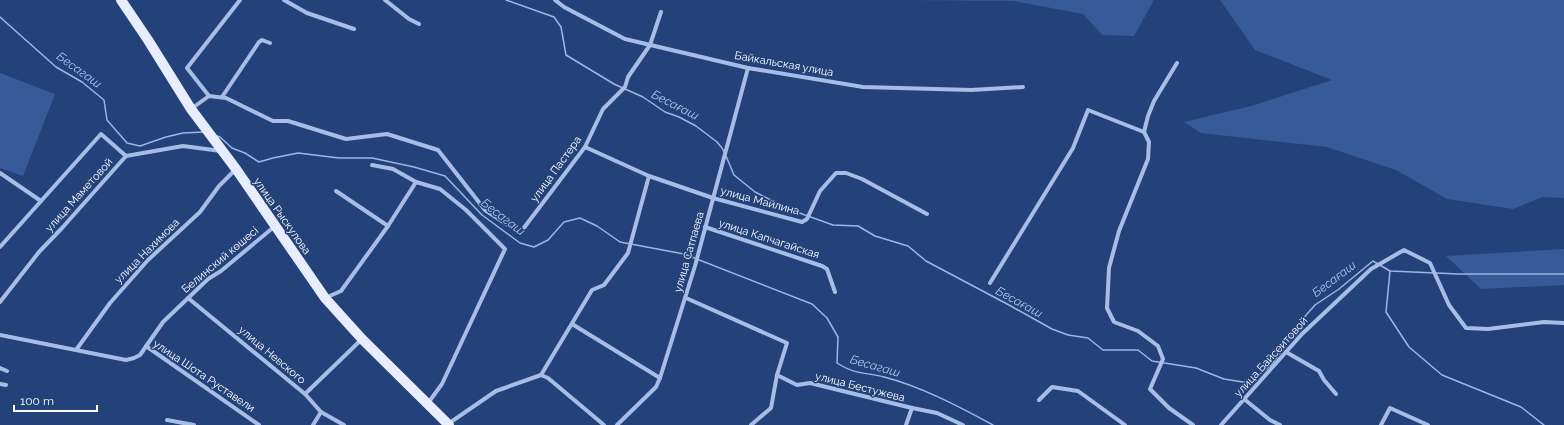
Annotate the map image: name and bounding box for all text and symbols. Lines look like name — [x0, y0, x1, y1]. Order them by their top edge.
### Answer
water label: Бесагаш — [54, 49, 104, 91]
street label: Байкальская улица — [734, 49, 834, 79]
water label: Бесағаш — [649, 87, 701, 123]
street label: улица Пастера — [528, 134, 584, 204]
street label: улица Маметовой — [43, 156, 115, 234]
street label: улица Рыскулова — [251, 175, 313, 257]
street label: улица Майлина — [719, 184, 801, 218]
water label: Бесагаш — [478, 196, 528, 239]
street label: улица Сатпаева — [671, 210, 707, 294]
street label: улица Нахимова — [112, 216, 182, 286]
street label: улица Капчагайская — [717, 217, 821, 261]
street label: Белинский көшесi — [179, 224, 261, 296]
water label: Бесағаш — [1309, 258, 1359, 300]
water label: Бесағаш — [993, 284, 1045, 321]
street label: улица Байсеитовой — [1232, 314, 1310, 400]
street label: улица Невского — [236, 323, 308, 387]
street label: улица Шота Руставели — [151, 337, 257, 415]
water label: Бесагаш — [848, 352, 902, 380]
street label: улица Бестужева — [814, 370, 906, 404]
scale bar — [14, 387, 97, 413]
text: 100 m — [20, 394, 54, 408]

